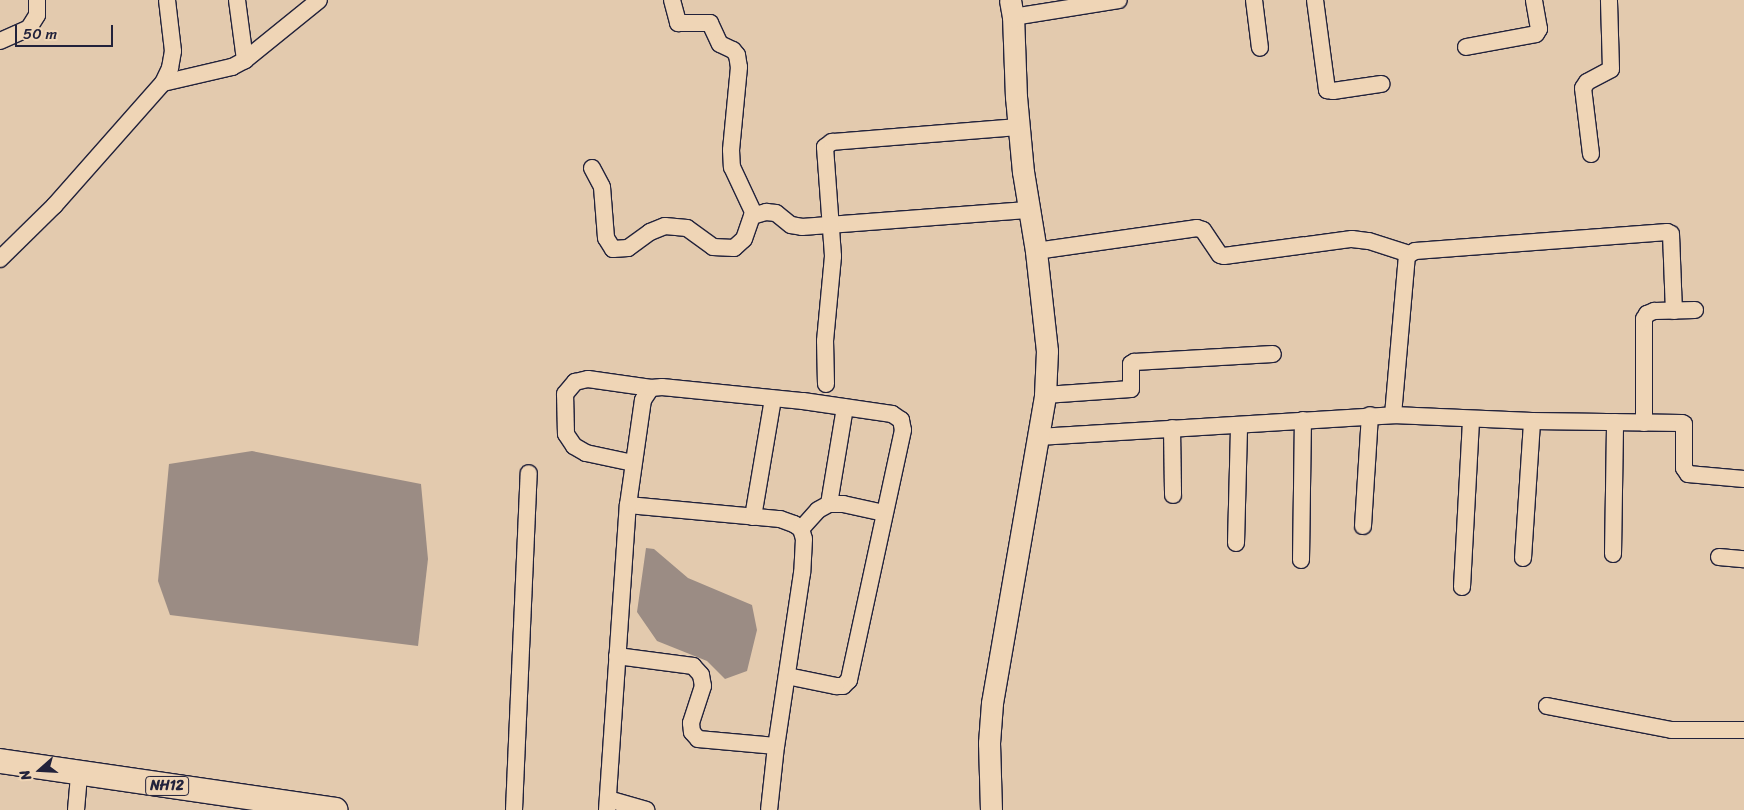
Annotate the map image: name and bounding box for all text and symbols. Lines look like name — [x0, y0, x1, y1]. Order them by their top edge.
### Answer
scale bar — [18, 15, 115, 47]
text: 50 m — [23, 21, 57, 47]
north arrow — [15, 745, 65, 795]
text: N — [12, 766, 39, 784]
road number: NH12 — [144, 774, 190, 798]

